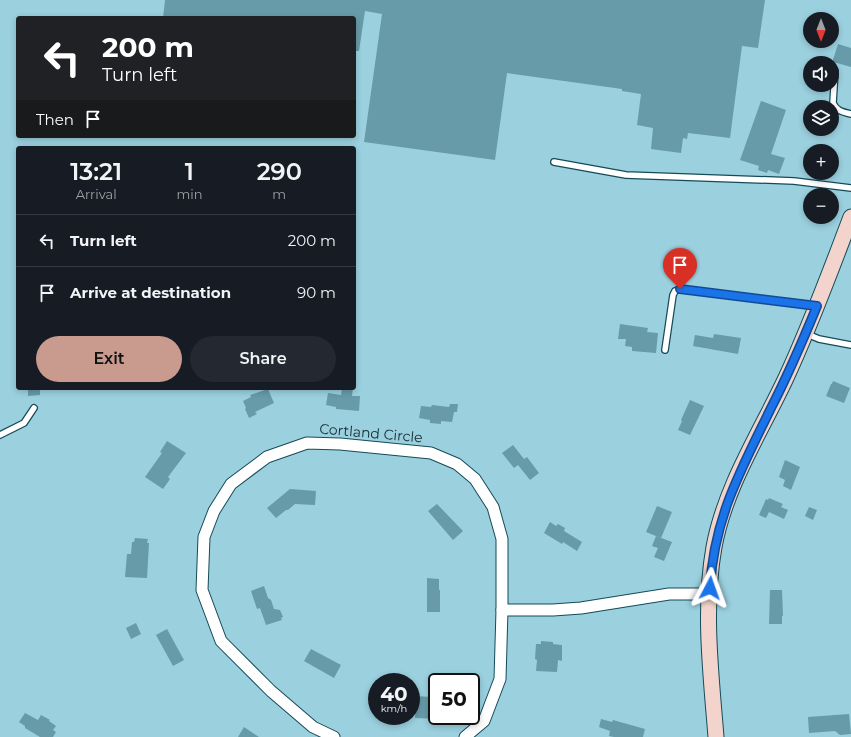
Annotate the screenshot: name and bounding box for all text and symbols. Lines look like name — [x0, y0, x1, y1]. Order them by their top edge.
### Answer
north arrow — [803, 12, 839, 48]
map controls — [803, 12, 839, 224]
text: 200 m — [102, 30, 194, 64]
icon: left — [36, 32, 88, 84]
button: sound — [803, 56, 839, 92]
text: Turn left — [102, 64, 177, 86]
button: layers — [803, 100, 839, 136]
icon: arrive — [82, 108, 104, 130]
text: Then — [36, 110, 74, 129]
button: + — [803, 144, 839, 180]
text: 13:21 — [70, 157, 122, 186]
text: 1 — [185, 157, 194, 186]
text: 290 — [257, 157, 302, 186]
text: Arrival — [76, 186, 117, 202]
text: min — [176, 186, 202, 202]
text: m — [272, 186, 286, 202]
button: − — [803, 188, 839, 224]
icon: left — [36, 230, 58, 252]
text: Turn left — [70, 231, 137, 250]
text: 200 m — [288, 231, 336, 250]
pin — [663, 248, 697, 289]
icon: arrive — [669, 254, 691, 276]
icon: arrive — [36, 282, 58, 304]
text: Arrive at destination — [70, 283, 231, 302]
text: 90 m — [297, 283, 336, 302]
button: Exit — [36, 336, 182, 382]
button: Share — [190, 336, 336, 382]
street label: Cortland Circle — [319, 420, 423, 446]
position arrow — [689, 567, 731, 609]
speed limit sign: 50 — [428, 673, 480, 725]
text: 40 — [380, 682, 408, 706]
text: km/h — [381, 702, 407, 715]

